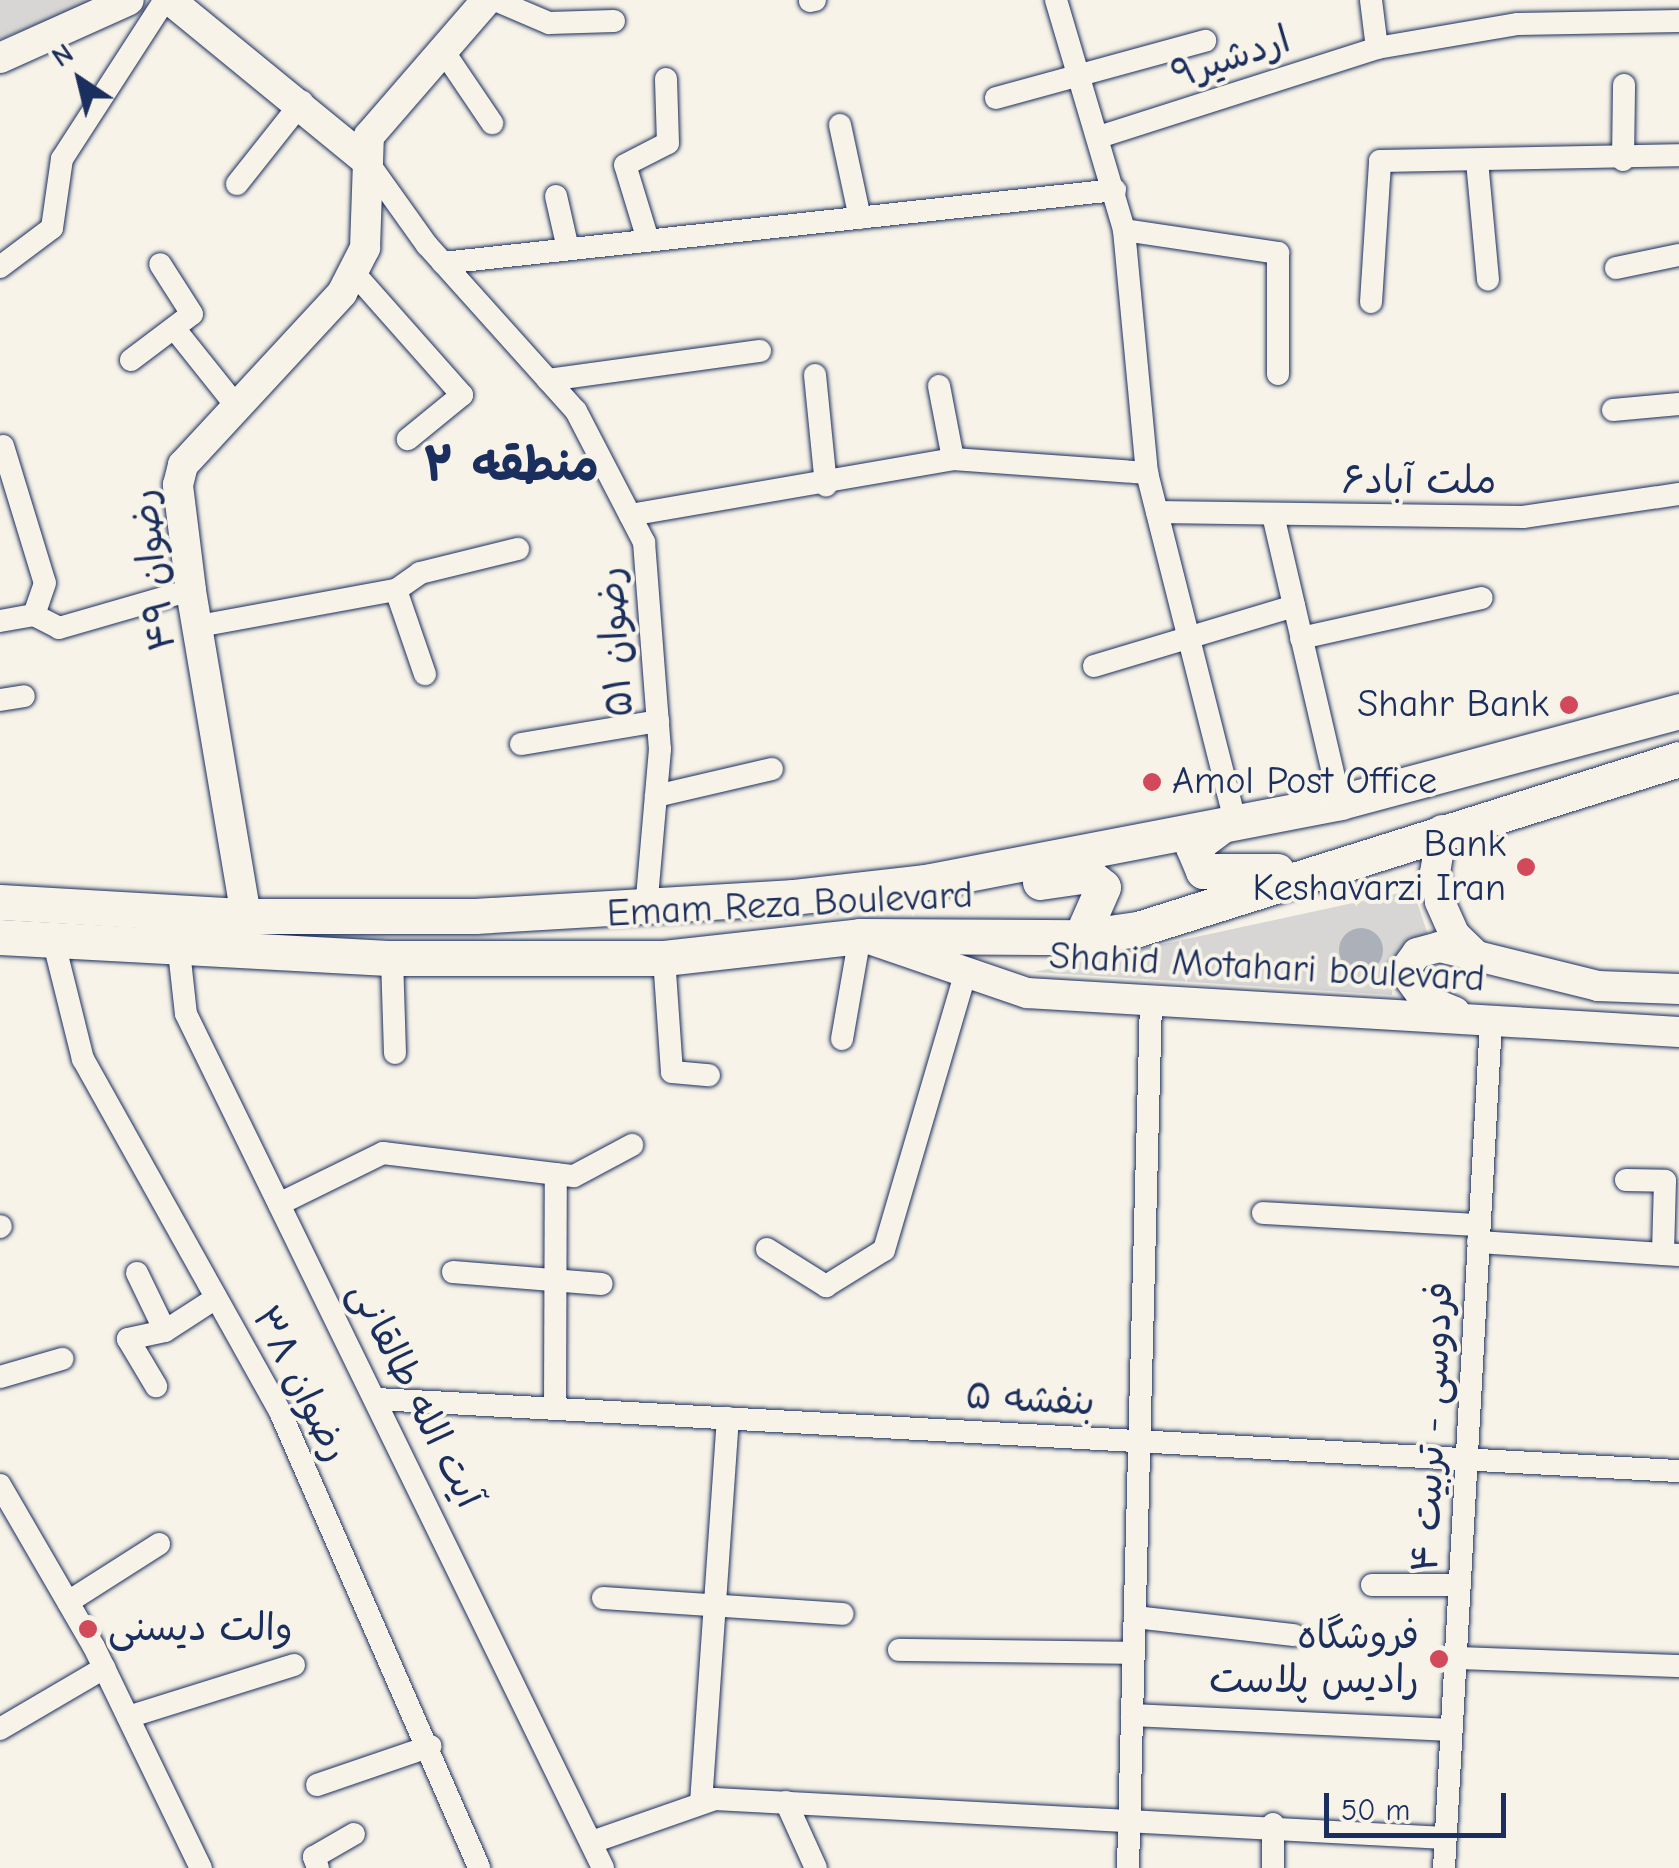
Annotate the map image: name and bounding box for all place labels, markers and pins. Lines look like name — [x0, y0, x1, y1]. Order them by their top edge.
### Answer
place label: Shahr Bank — [1357, 682, 1549, 728]
marker: Shahr Bank — [1558, 694, 1580, 716]
place label: Amol Post Office — [1172, 759, 1437, 805]
marker: Amol Post Office — [1141, 771, 1163, 793]
place label: Bank Keshavarzi Iran — [1252, 822, 1506, 912]
marker: Bank Keshavarzi Iran — [1515, 856, 1537, 878]
place label: والت دیسنی — [108, 1606, 293, 1652]
place label: فروشگاه رادیس پلاست — [1209, 1614, 1419, 1704]
marker: والت دیسنی — [77, 1618, 99, 1640]
marker: فروشگاه رادیس پلاست — [1428, 1648, 1450, 1670]

